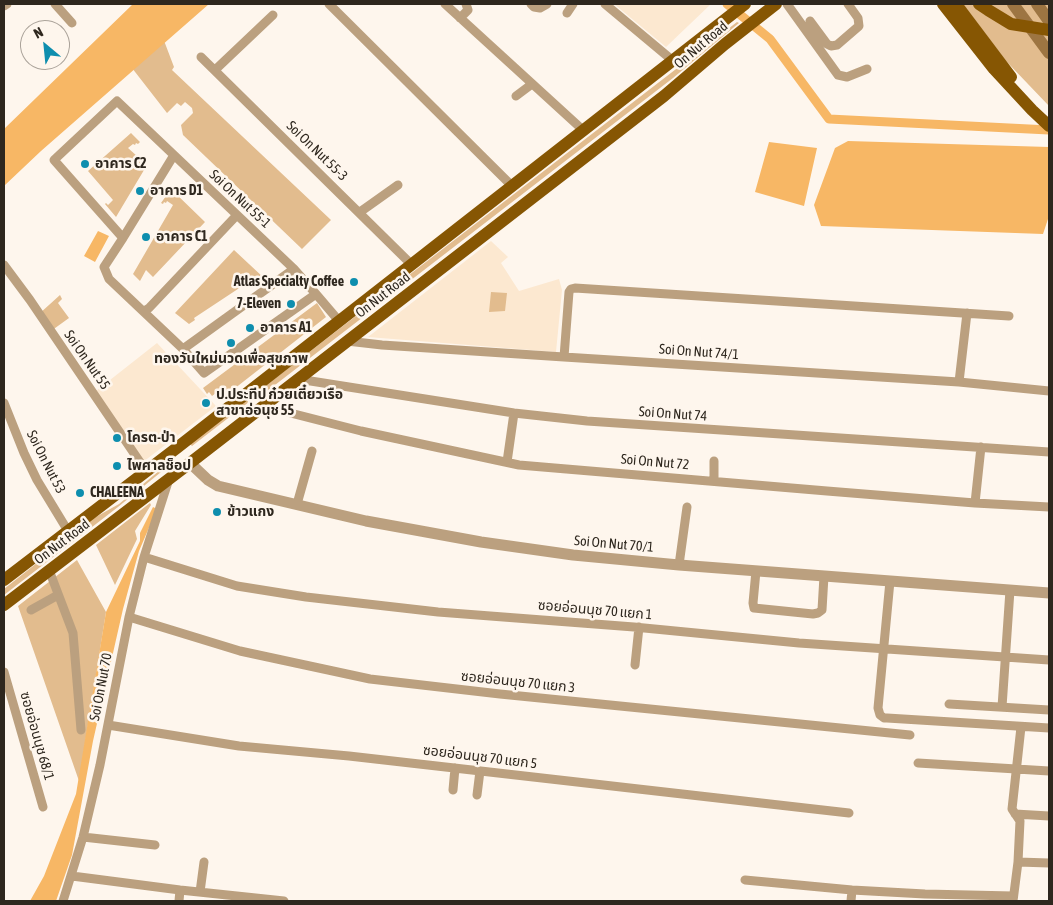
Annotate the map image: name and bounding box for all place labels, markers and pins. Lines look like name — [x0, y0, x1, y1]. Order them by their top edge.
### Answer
place label: อาคาร C2 — [95, 156, 147, 172]
marker: อาคาร C2 — [79, 158, 91, 170]
place label: อาคาร D1 — [150, 183, 203, 199]
marker: อาคาร D1 — [134, 185, 146, 197]
place label: อาคาร C1 — [156, 229, 208, 245]
marker: อาคาร C1 — [140, 231, 152, 243]
place label: Atlas Specialty Coffee — [234, 274, 344, 290]
marker: Atlas Specialty Coffee — [348, 276, 360, 288]
place label: 7-Eleven — [236, 296, 281, 312]
marker: 7-Eleven — [285, 298, 297, 310]
place label: อาคาร A1 — [260, 320, 312, 336]
marker: อาคาร A1 — [244, 322, 256, 334]
marker: ทองวันใหม่นวดเพื่อสุขภาพ — [225, 337, 237, 349]
place label: ทองวันใหม่นวดเพื่อสุขภาพ — [154, 351, 308, 367]
place label: ป.ประทีป ก๋วยเตี๋ยวเรือ สาขาอ่อนุช 55 — [216, 387, 343, 420]
marker: ป.ประทีป ก๋วยเตี๋ยวเรือ สาขาอ่อนุช 55 — [200, 397, 212, 409]
place label: โครต-ป่า — [127, 430, 176, 446]
marker: โครต-ป่า — [111, 432, 123, 444]
place label: ไพศาลช็อป — [127, 458, 191, 474]
marker: ไพศาลช็อป — [111, 460, 123, 472]
place label: CHALEENA — [90, 485, 144, 501]
marker: CHALEENA — [74, 487, 86, 499]
place label: ข้าวแกง — [227, 504, 274, 520]
marker: ข้าวแกง — [211, 506, 223, 518]

